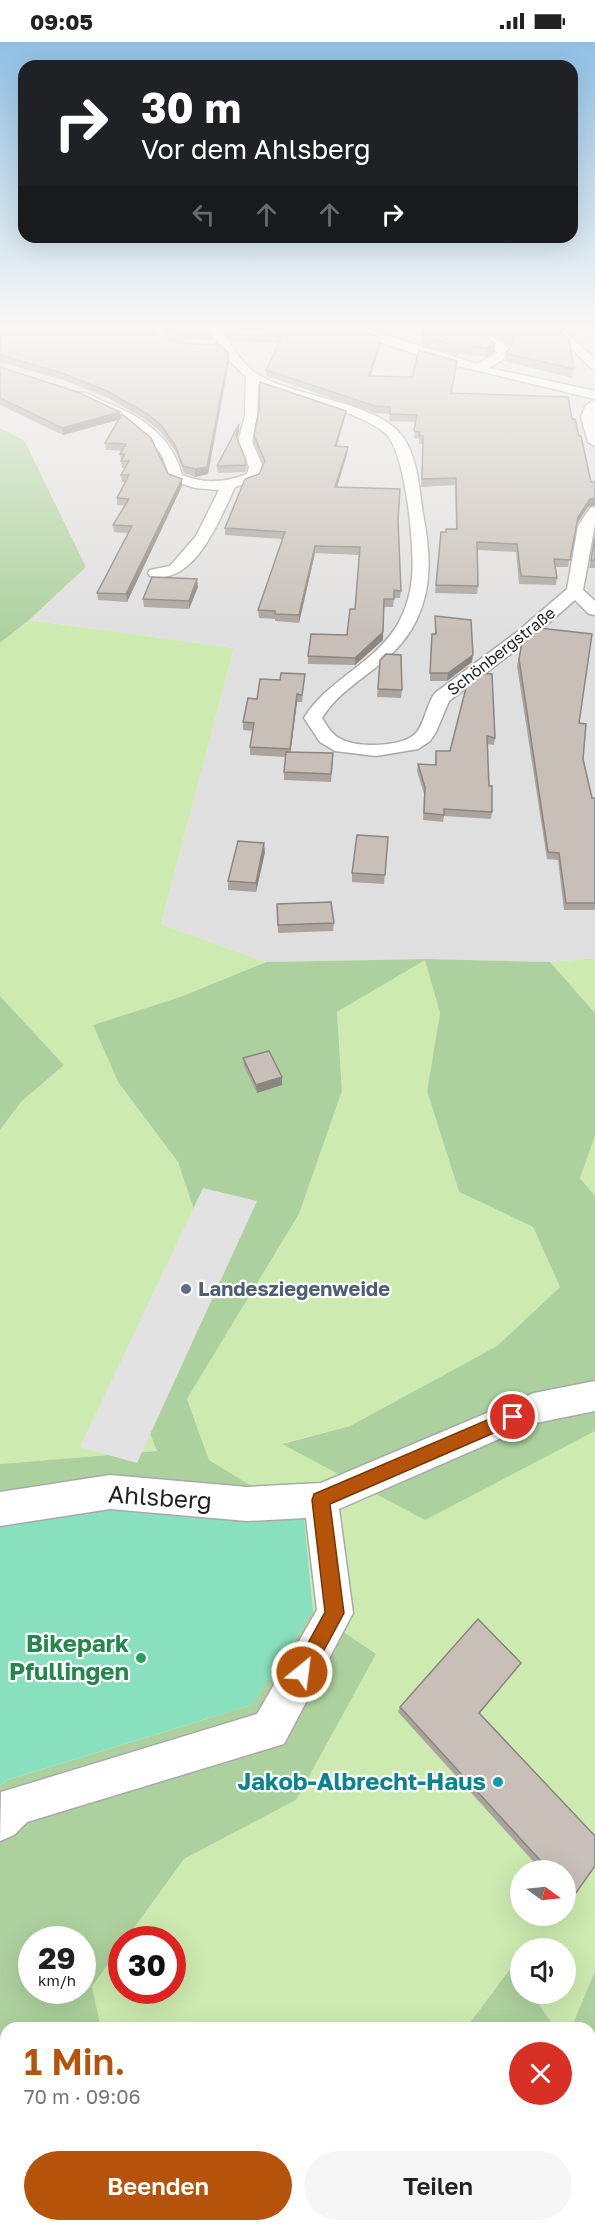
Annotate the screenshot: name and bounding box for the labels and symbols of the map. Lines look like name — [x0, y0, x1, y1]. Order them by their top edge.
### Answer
street label: Schönbergstraße — [443, 603, 559, 699]
place label: Landesziegenweide — [198, 1276, 390, 1300]
marker: Landesziegenweide — [179, 1282, 193, 1296]
pin — [487, 1391, 538, 1442]
street label: Ahlsberg — [107, 1478, 213, 1515]
place label: Bikepark Pfullingen — [9, 1628, 129, 1685]
position arrow — [270, 1640, 334, 1704]
marker: Bikepark Pfullingen — [134, 1651, 148, 1665]
place label: Jakob-Albrecht-Haus — [237, 1766, 486, 1795]
marker: Jakob-Albrecht-Haus — [491, 1775, 505, 1789]
north arrow — [510, 1860, 576, 1926]
speed limit sign: 30 — [108, 1926, 186, 2004]

